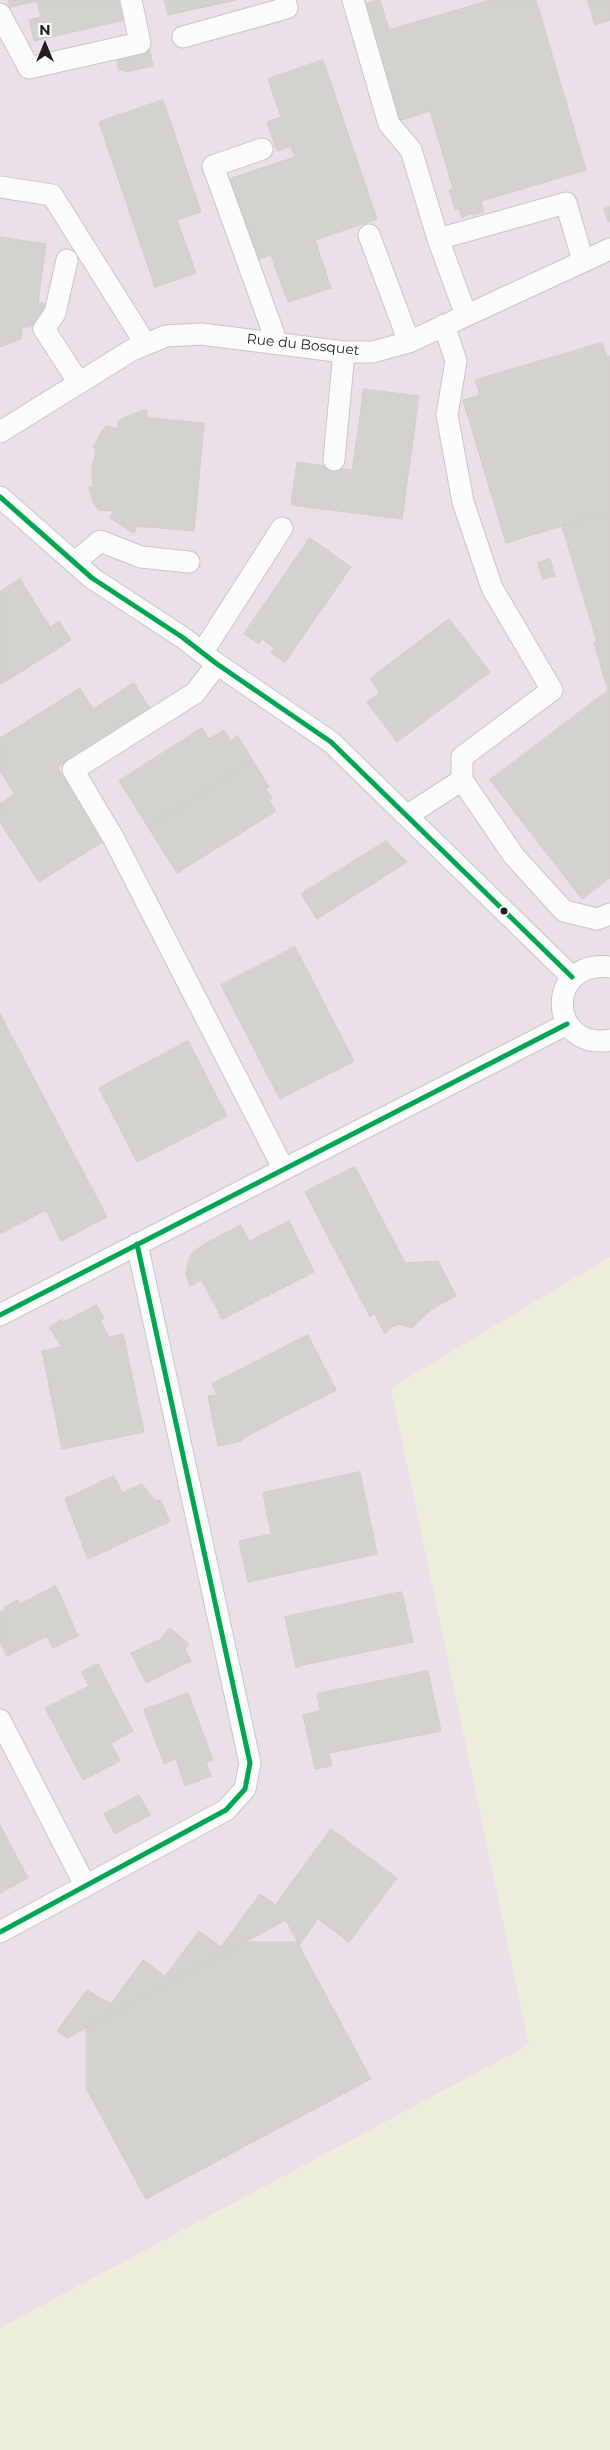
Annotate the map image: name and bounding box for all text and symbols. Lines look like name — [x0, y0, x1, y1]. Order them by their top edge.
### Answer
north arrow — [20, 20, 70, 70]
text: N — [39, 21, 51, 39]
street label: Rue du Bosquet — [246, 331, 360, 359]
unlabelled marker — [499, 906, 509, 916]

